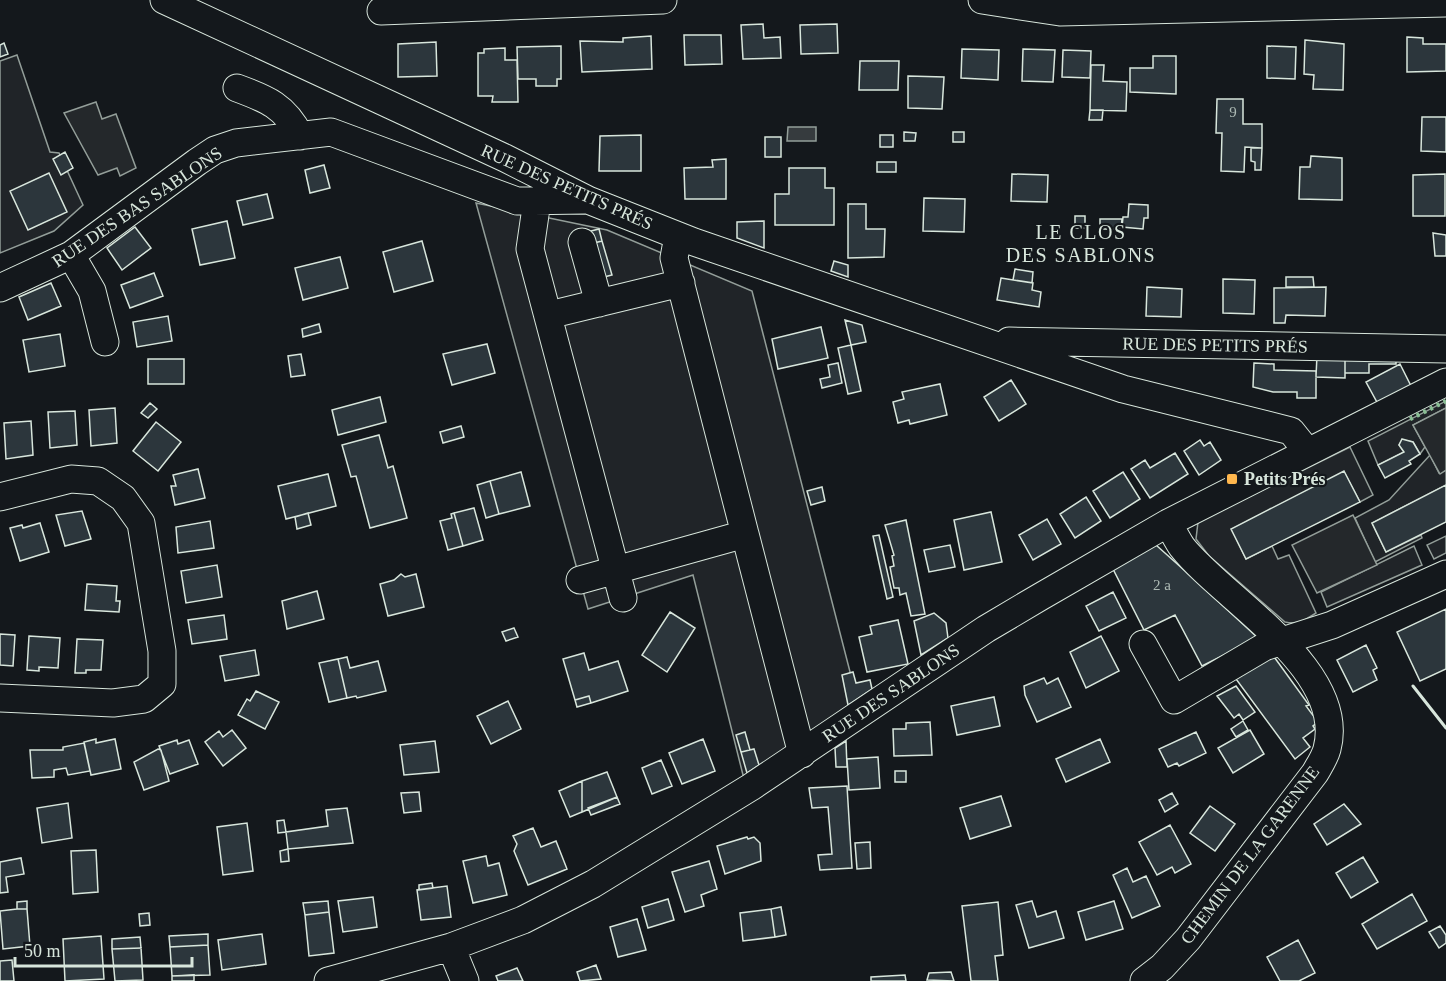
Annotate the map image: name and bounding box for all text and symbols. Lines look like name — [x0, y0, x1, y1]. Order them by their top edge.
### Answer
house number: 9 — [1229, 104, 1237, 120]
street label: RUE DES PETITS PRÉS — [478, 139, 656, 234]
street label: RUE DES BAS SABLONS — [48, 143, 226, 271]
district label: LE CLOS DES SABLONS — [1006, 221, 1156, 266]
street label: RUE DES PETITS PRÉS — [1122, 332, 1308, 357]
place label: Petits Prés — [1244, 469, 1325, 489]
marker: Petits Prés — [1225, 472, 1239, 486]
house number: 2 a — [1153, 577, 1171, 593]
street label: RUE DES SABLONS — [819, 640, 963, 746]
street label: CHEMIN DE LA GARENNE — [1177, 762, 1323, 948]
scale bar — [15, 930, 192, 968]
text: 50 m — [24, 941, 61, 961]

